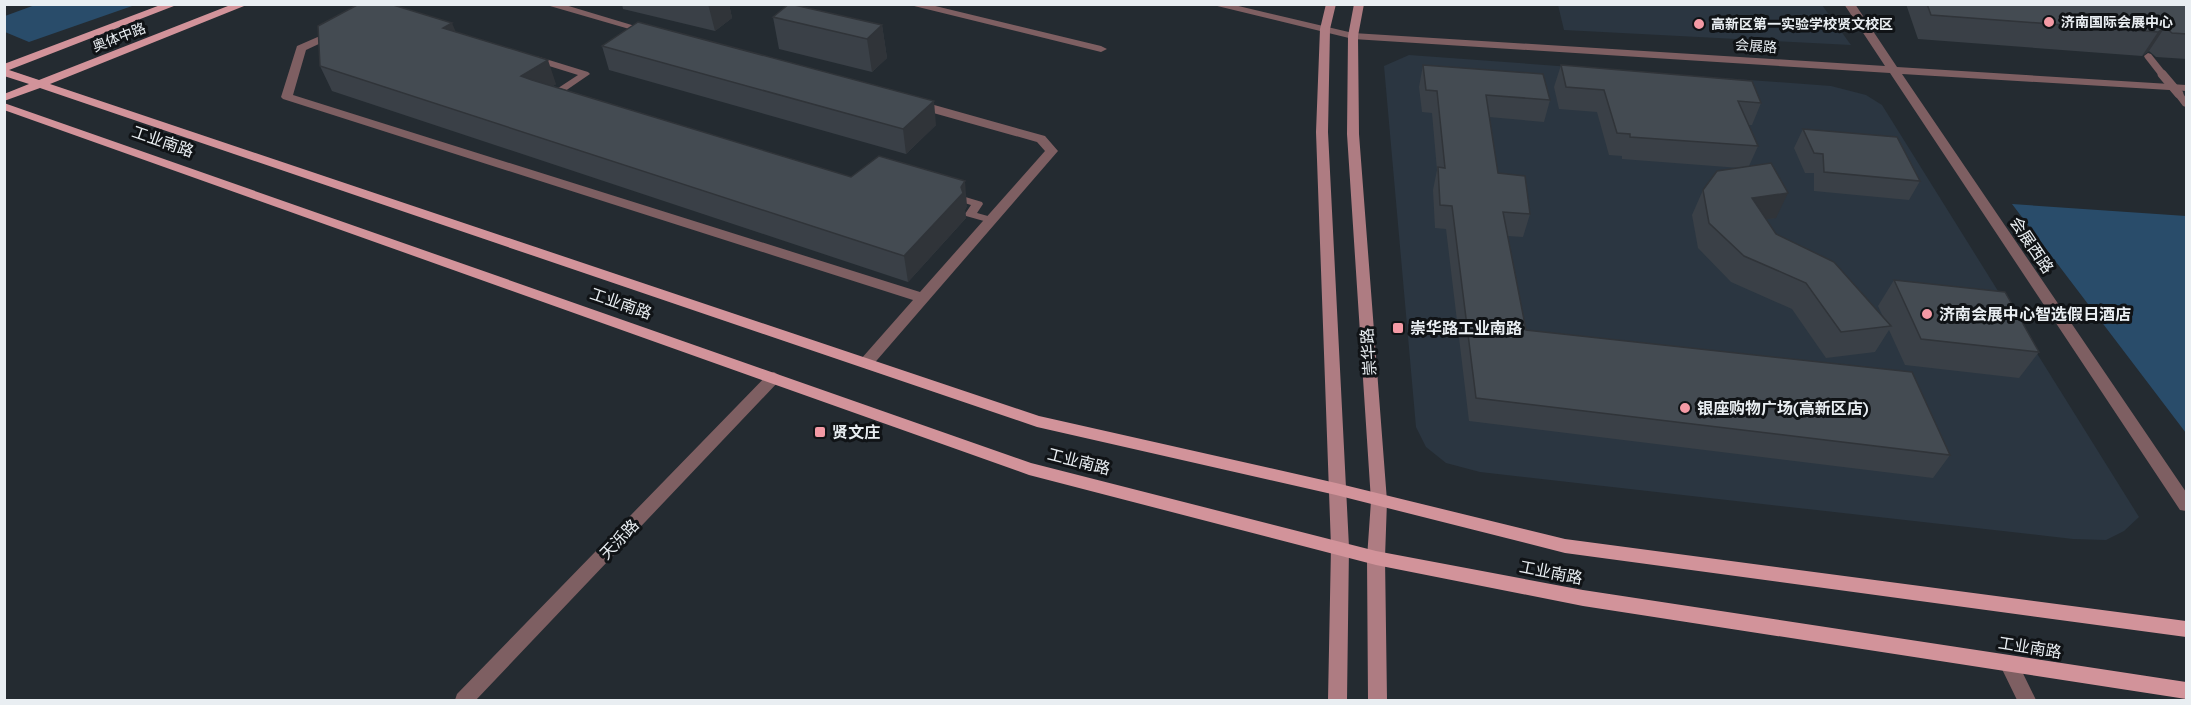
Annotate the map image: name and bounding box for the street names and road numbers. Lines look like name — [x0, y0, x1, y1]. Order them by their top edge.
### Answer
street label: 奥体中路 — [90, 19, 148, 55]
street label: 会展路 — [1734, 36, 1778, 56]
street label: 工业南路 — [129, 121, 197, 161]
street label: 会展西路 — [2006, 213, 2058, 277]
street label: 工业南路 — [587, 283, 655, 323]
street label: 崇华路 — [1356, 327, 1380, 377]
street label: 工业南路 — [1046, 444, 1112, 478]
street label: 天泺路 — [595, 515, 643, 563]
street label: 工业南路 — [1518, 556, 1584, 588]
street label: 工业南路 — [1997, 632, 2063, 662]

